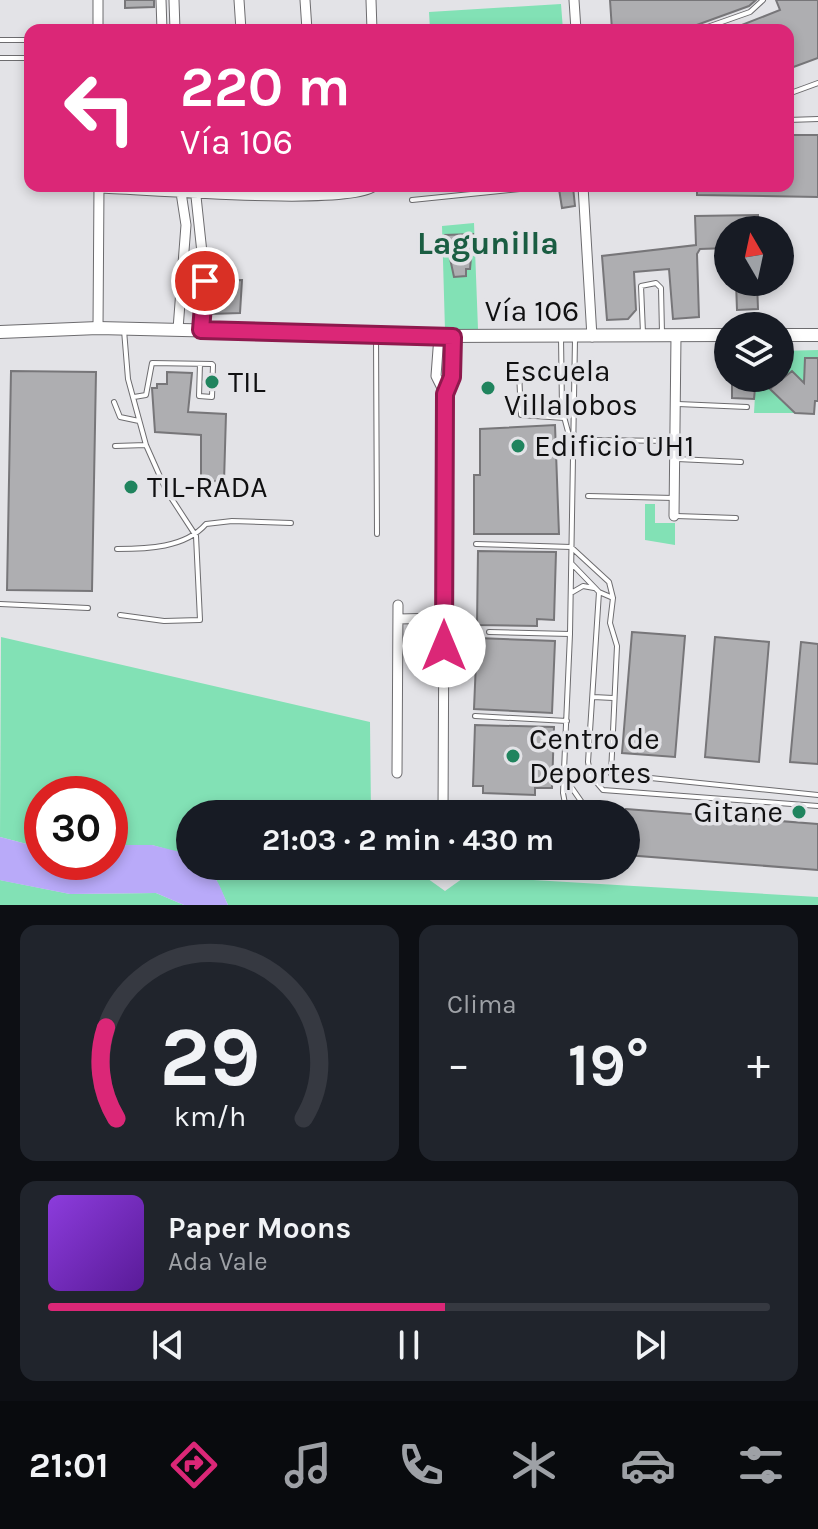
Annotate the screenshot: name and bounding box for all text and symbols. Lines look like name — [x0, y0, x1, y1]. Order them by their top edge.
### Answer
text: 220 m — [180, 54, 351, 119]
icon: left — [48, 56, 152, 160]
text: Vía 106 — [180, 121, 293, 163]
north arrow — [714, 216, 794, 296]
map controls — [714, 216, 794, 392]
district label: Lagunilla — [417, 225, 559, 262]
pin — [171, 247, 239, 315]
icon: arrive — [183, 259, 227, 303]
street label: Vía 106 — [485, 293, 579, 329]
button: layers — [714, 312, 794, 392]
place label: Escuela Villalobos — [504, 353, 638, 423]
place label: TIL — [228, 364, 265, 400]
marker: TIL — [203, 373, 221, 391]
marker: Escuela Villalobos — [479, 379, 497, 397]
place label: Edificio UH1 — [534, 428, 694, 464]
marker: Edificio UH1 — [509, 437, 527, 455]
place label: TIL-RADA — [147, 469, 268, 505]
marker: TIL-RADA — [122, 478, 140, 496]
position arrow — [402, 604, 486, 688]
place label: Centro de Deportes — [529, 721, 660, 791]
marker: Centro de Deportes — [504, 747, 522, 765]
speed limit sign: 30 — [24, 776, 128, 880]
place label: Gitane — [693, 794, 783, 830]
marker: Gitane — [790, 803, 808, 821]
text: 21:03 · 2 min · 430 m — [262, 822, 554, 858]
text: Clima — [447, 989, 517, 1020]
text: 29 — [159, 1009, 260, 1106]
text: 19° — [568, 1030, 649, 1100]
text: − — [447, 1039, 470, 1090]
text: + — [747, 1039, 770, 1090]
text: km/h — [173, 1100, 246, 1133]
text: Paper Moons — [168, 1210, 351, 1246]
text: Ada Vale — [168, 1246, 268, 1277]
icon: previous — [146, 1323, 190, 1367]
icon: pause — [387, 1323, 431, 1367]
icon: next — [628, 1323, 672, 1367]
icon: directions — [166, 1437, 222, 1493]
icon: music — [280, 1437, 336, 1493]
icon: phone — [393, 1437, 449, 1493]
icon: climate — [506, 1437, 562, 1493]
icon: car — [620, 1437, 676, 1493]
icon: filters — [733, 1437, 789, 1493]
text: 21:01 — [29, 1444, 109, 1486]

